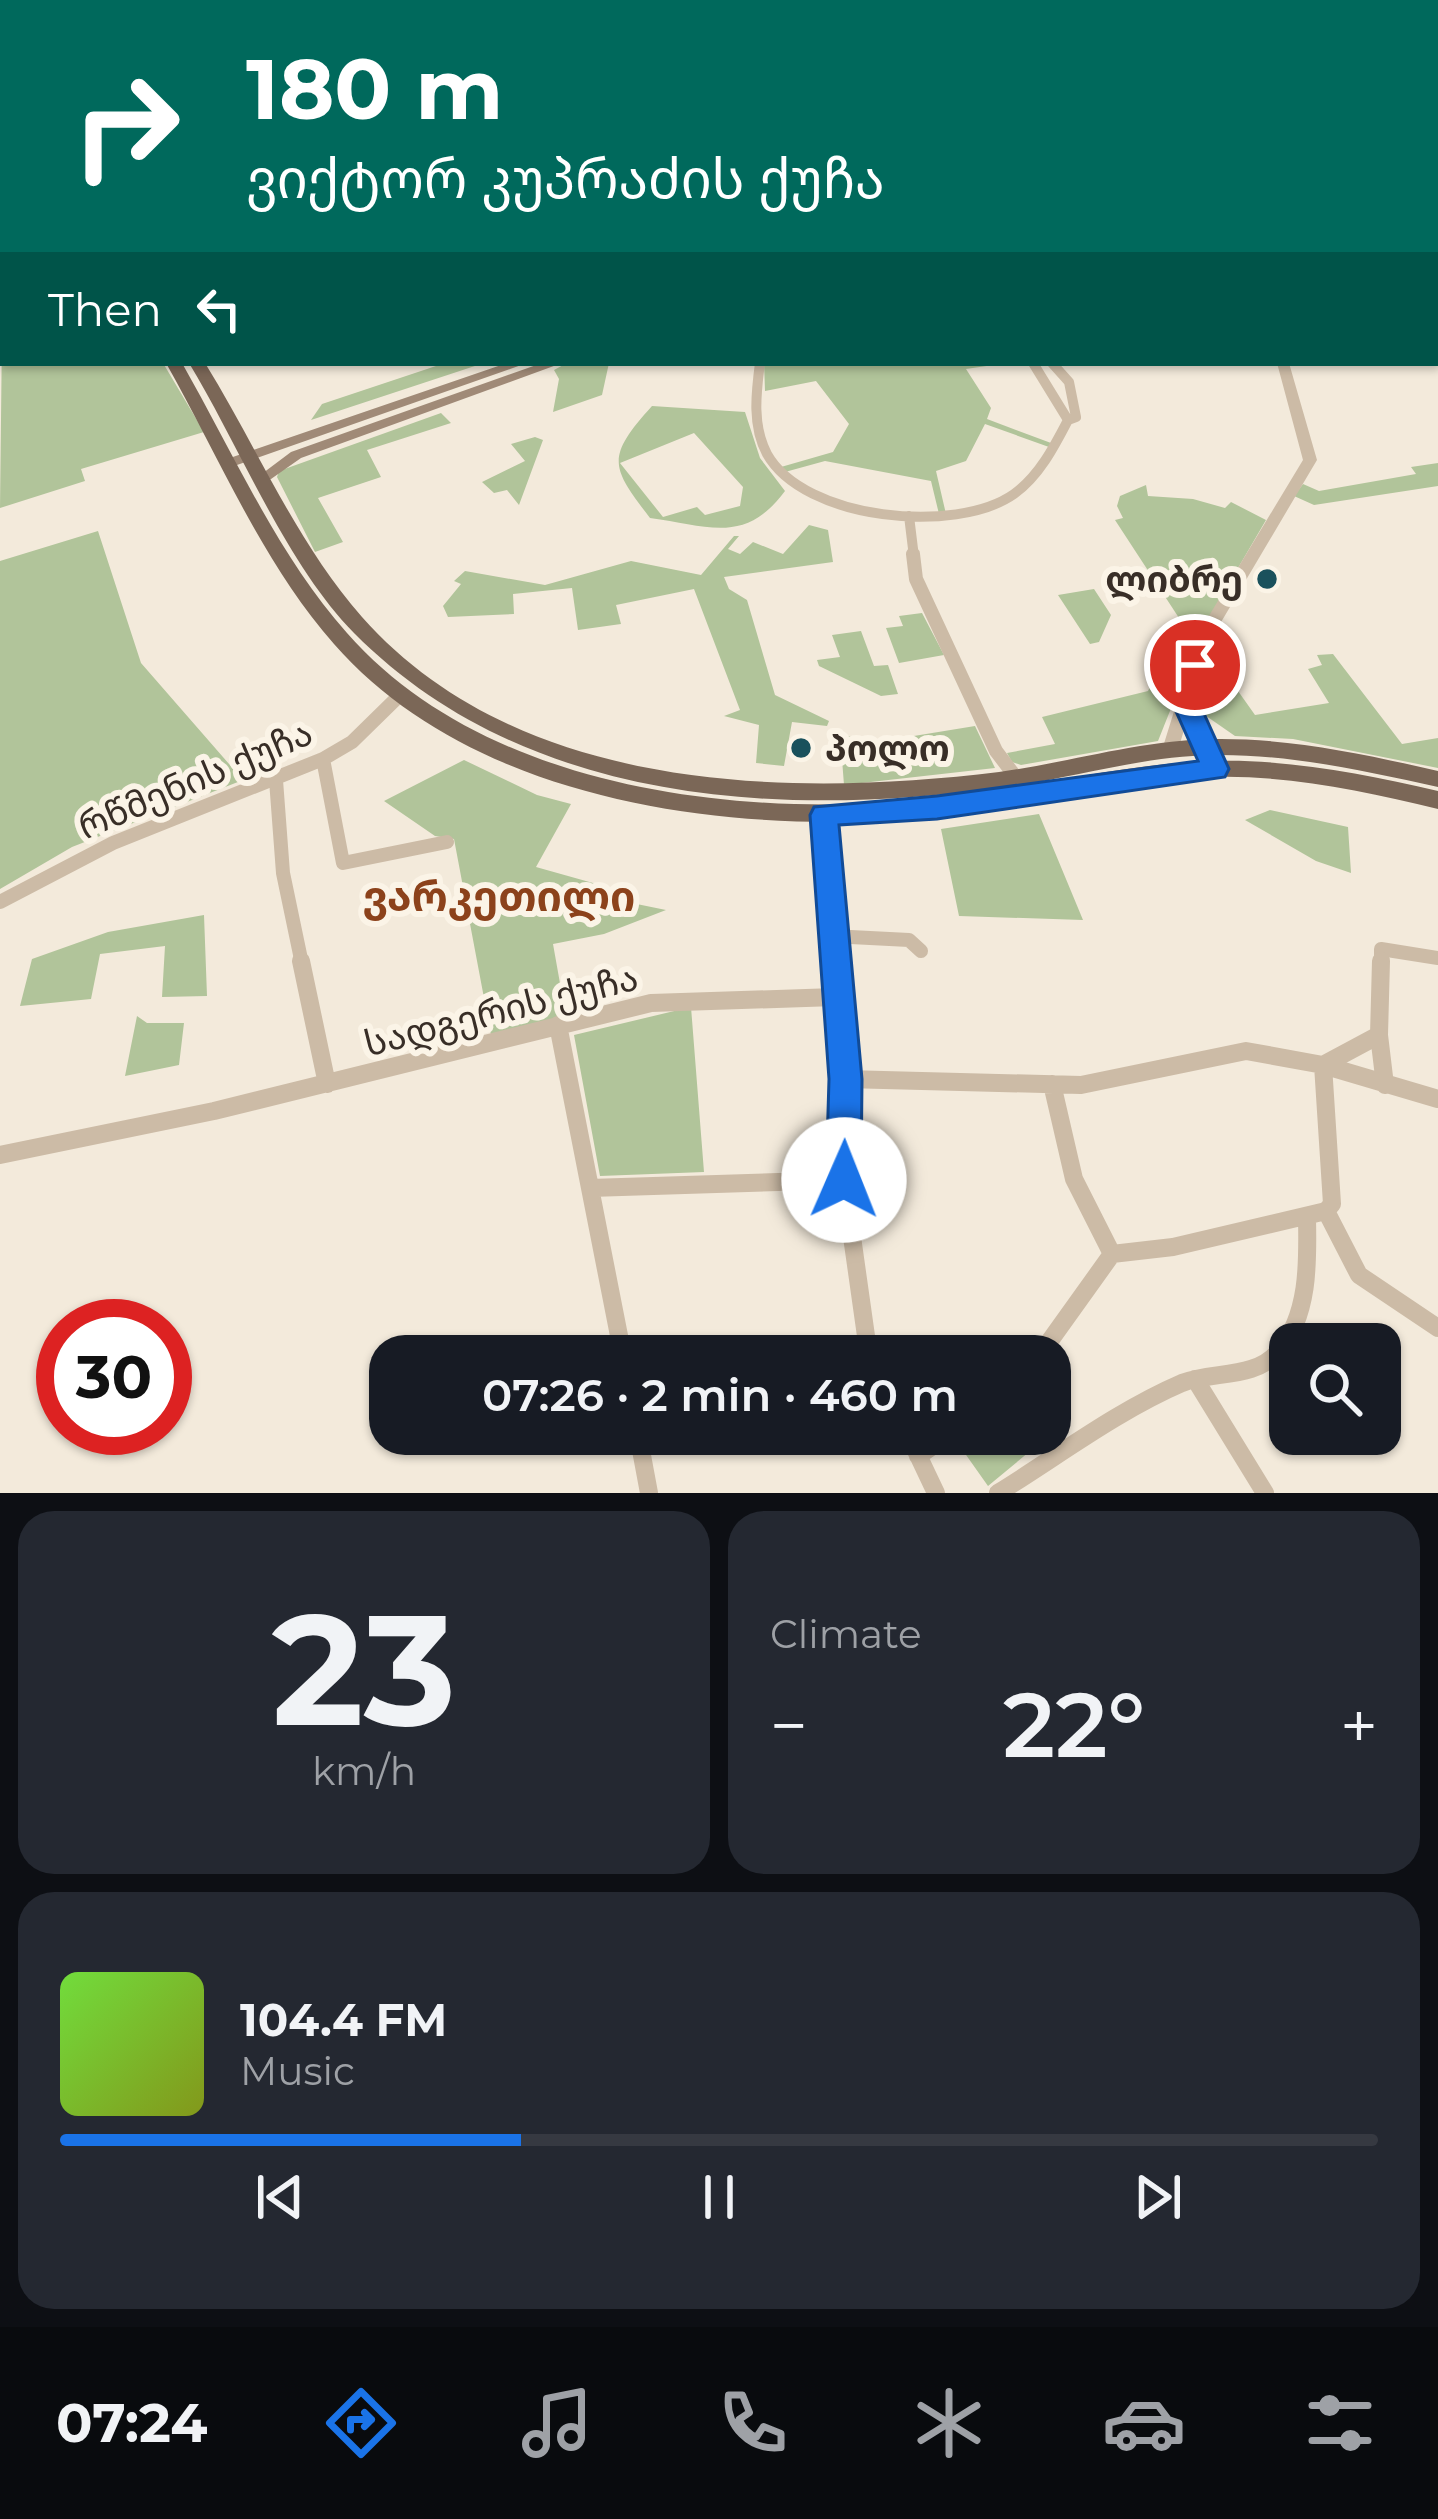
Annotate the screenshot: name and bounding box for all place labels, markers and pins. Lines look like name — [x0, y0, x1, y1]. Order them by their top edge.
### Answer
place label: ლიბრე — [1105, 557, 1243, 601]
marker: ლიბრე — [1254, 566, 1280, 592]
pin — [1144, 614, 1246, 716]
place label: პოლო — [825, 726, 950, 770]
marker: პოლო — [788, 735, 814, 761]

